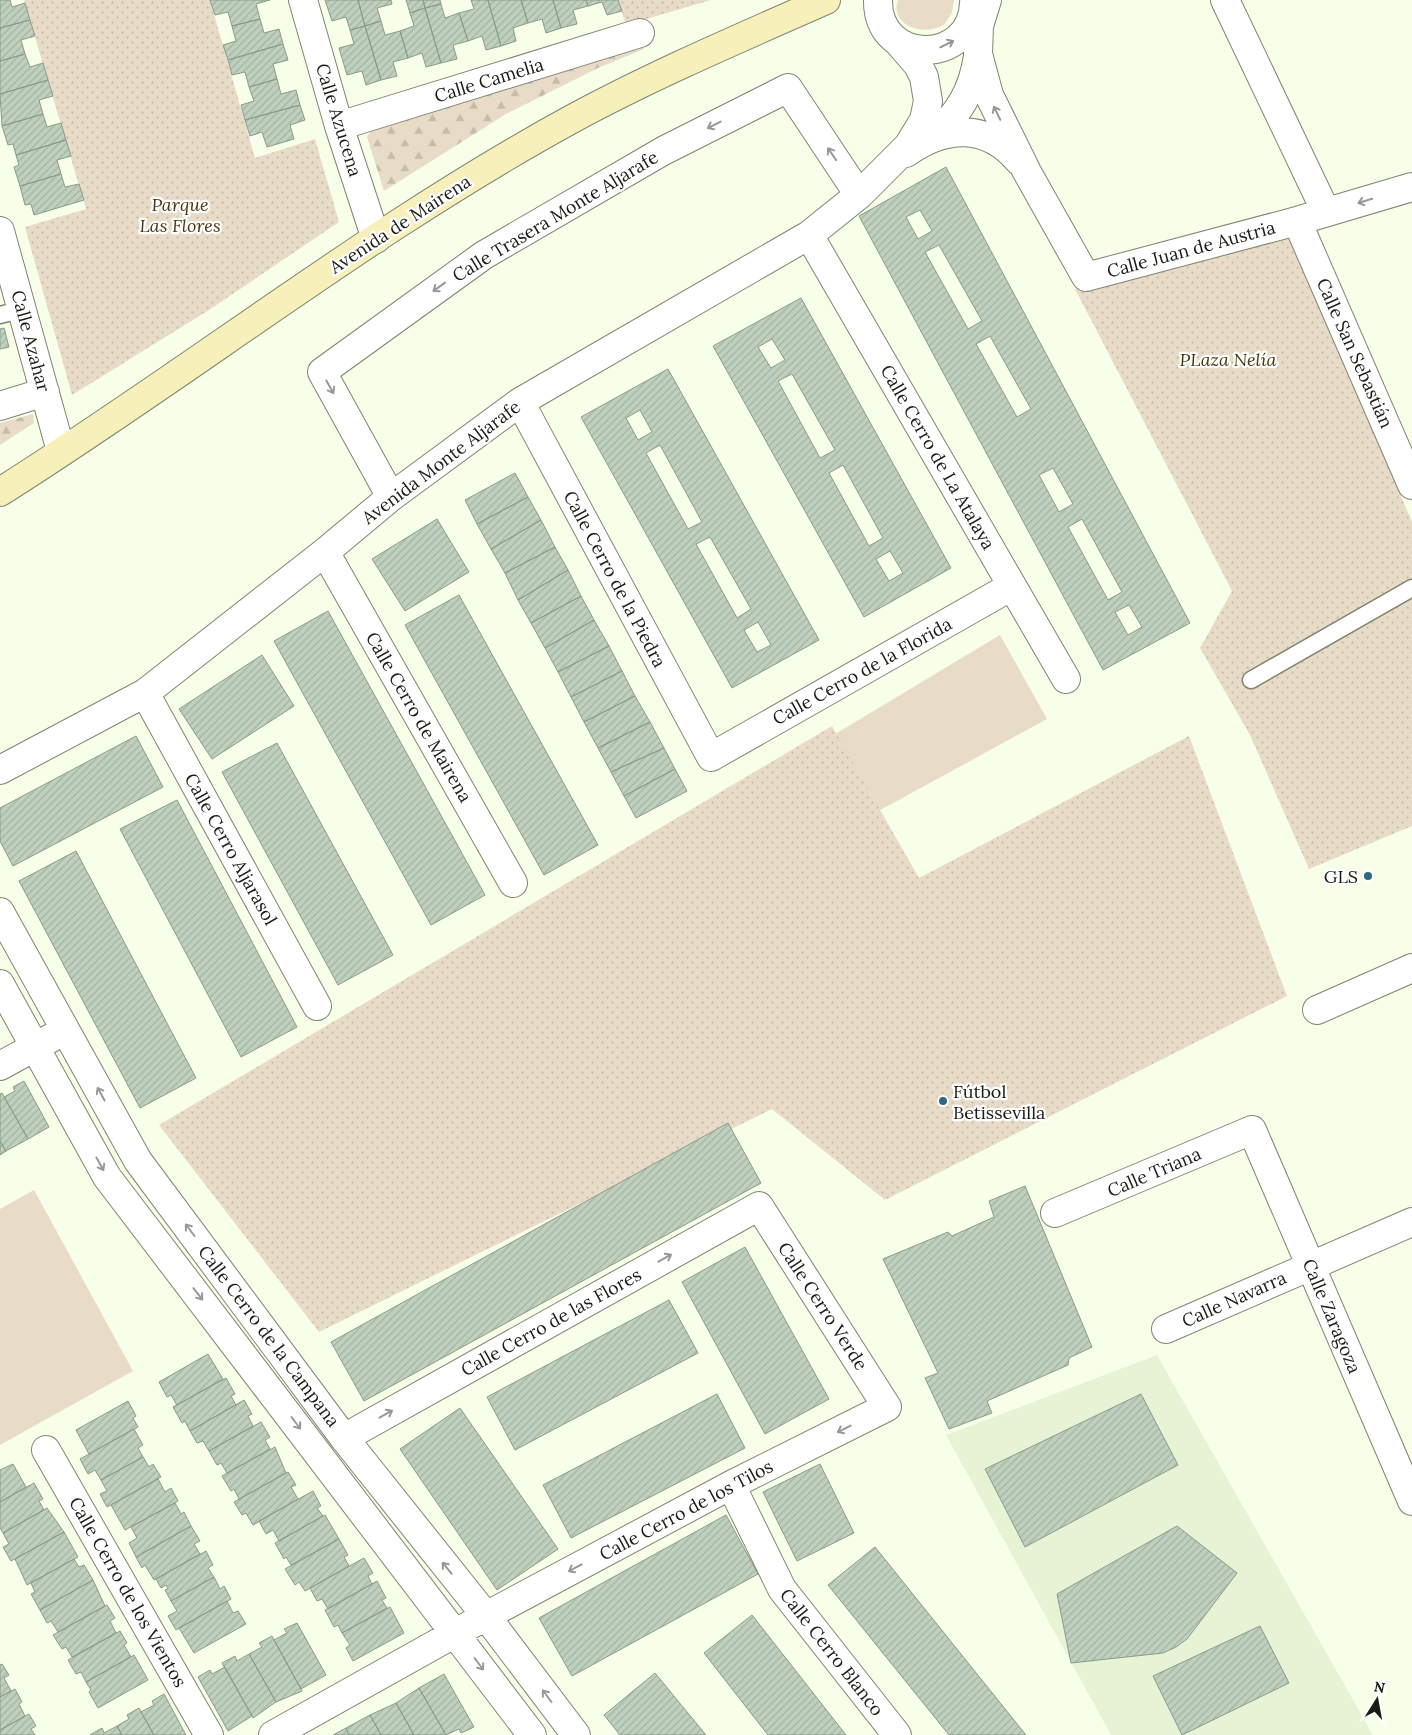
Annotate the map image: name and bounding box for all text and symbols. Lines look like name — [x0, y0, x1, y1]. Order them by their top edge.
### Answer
one-way arrow — [940, 39, 955, 49]
street label: Calle Camelia — [432, 52, 546, 108]
street label: Calle Azucena — [311, 61, 367, 179]
one-way arrow — [992, 105, 1002, 120]
one-way arrow — [707, 121, 722, 130]
street label: Calle Trasera Monte Aljarafe — [448, 145, 662, 287]
one-way arrow — [827, 148, 837, 162]
street label: Avenida de Mairena — [324, 170, 475, 279]
park label: Parque Las Flores — [139, 193, 221, 237]
one-way arrow — [1358, 196, 1374, 206]
street label: Calle Juan de Austria — [1104, 215, 1278, 283]
street label: Calle San Sebastián — [1312, 275, 1398, 432]
one-way arrow — [432, 282, 446, 292]
street label: Calle Azahar — [6, 288, 56, 395]
park label: PLaza Nelía — [1180, 348, 1277, 371]
street label: Calle Cerro de La Atalaya — [876, 361, 1000, 553]
one-way arrow — [325, 380, 335, 395]
street label: Avenida Monte Aljarafe — [356, 395, 525, 530]
street label: Calle Cerro de la Piedra — [559, 487, 671, 671]
street label: Calle Cerro de la Florida — [768, 612, 956, 730]
street label: Calle Cerro de Mairena — [361, 628, 477, 806]
street label: Calle Cerro Aljarasol — [180, 769, 282, 929]
place label: GLS — [1324, 865, 1358, 888]
marker: GLS — [1362, 870, 1374, 882]
place label: Fútbol Betissevilla — [953, 1080, 1045, 1124]
one-way arrow — [96, 1087, 105, 1102]
marker: Fútbol Betissevilla — [937, 1095, 949, 1107]
street label: Calle Triana — [1104, 1142, 1204, 1202]
one-way arrow — [95, 1157, 105, 1172]
one-way arrow — [184, 1224, 195, 1237]
street label: Calle Cerro Verde — [773, 1238, 873, 1375]
street label: Calle Cerro de la Campana — [193, 1241, 345, 1431]
one-way arrow — [658, 1253, 673, 1263]
street label: Calle Zaragoza — [1298, 1255, 1366, 1377]
street label: Calle Cerro de las Flores — [457, 1263, 645, 1381]
street label: Calle Navarra — [1178, 1266, 1290, 1332]
one-way arrow — [192, 1287, 203, 1300]
one-way arrow — [378, 1409, 393, 1418]
one-way arrow — [291, 1416, 302, 1429]
one-way arrow — [837, 1425, 852, 1434]
street label: Calle Cerro de los Tilos — [595, 1454, 777, 1566]
street label: Calle Cerro de los Vientos — [64, 1493, 192, 1691]
one-way arrow — [442, 1562, 453, 1575]
one-way arrow — [568, 1563, 583, 1573]
street label: Calle Cerro Blanco — [775, 1584, 889, 1720]
one-way arrow — [474, 1657, 484, 1671]
north arrow — [1352, 1675, 1402, 1725]
text: N — [1372, 1677, 1387, 1697]
one-way arrow — [542, 1689, 552, 1703]

